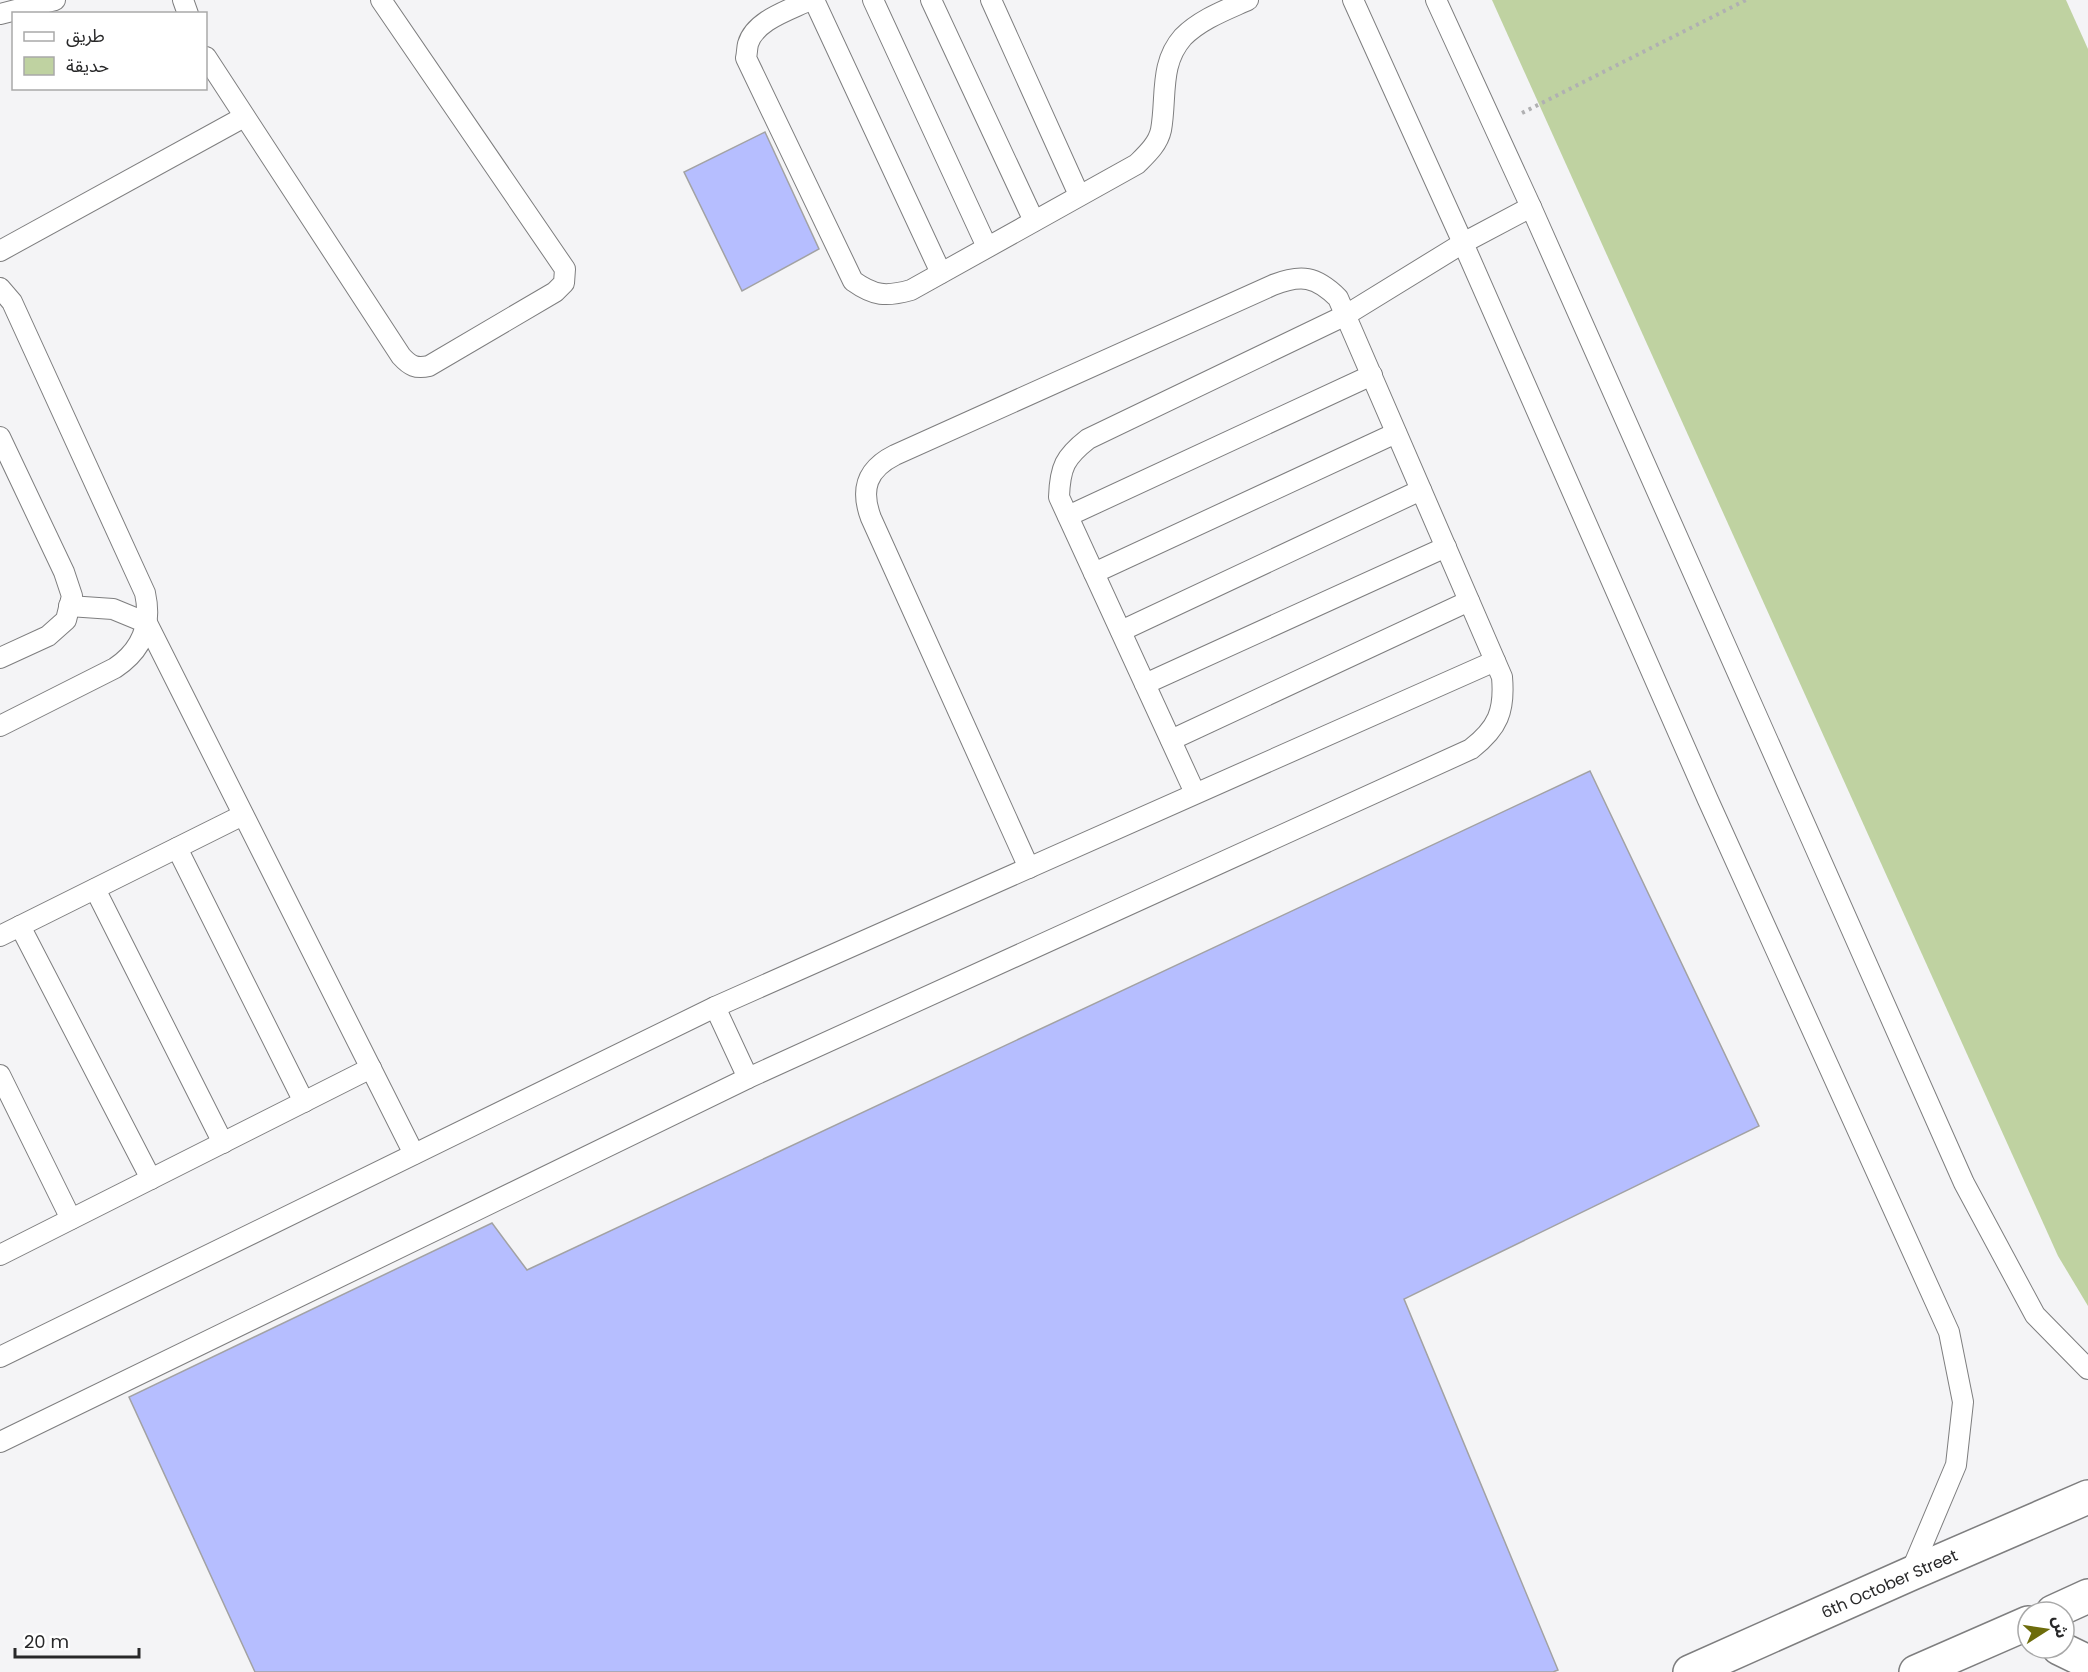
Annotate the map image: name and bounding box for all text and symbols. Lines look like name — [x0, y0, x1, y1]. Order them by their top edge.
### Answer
legend — [12, 12, 207, 90]
text: طريق — [66, 23, 105, 48]
text: حديقة — [66, 53, 109, 78]
street label: 6th October Street — [1817, 1543, 1961, 1624]
north arrow — [2016, 1600, 2076, 1660]
text: ش — [2047, 1614, 2074, 1640]
scale bar — [15, 1621, 140, 1659]
text: 20 m — [24, 1629, 69, 1654]

